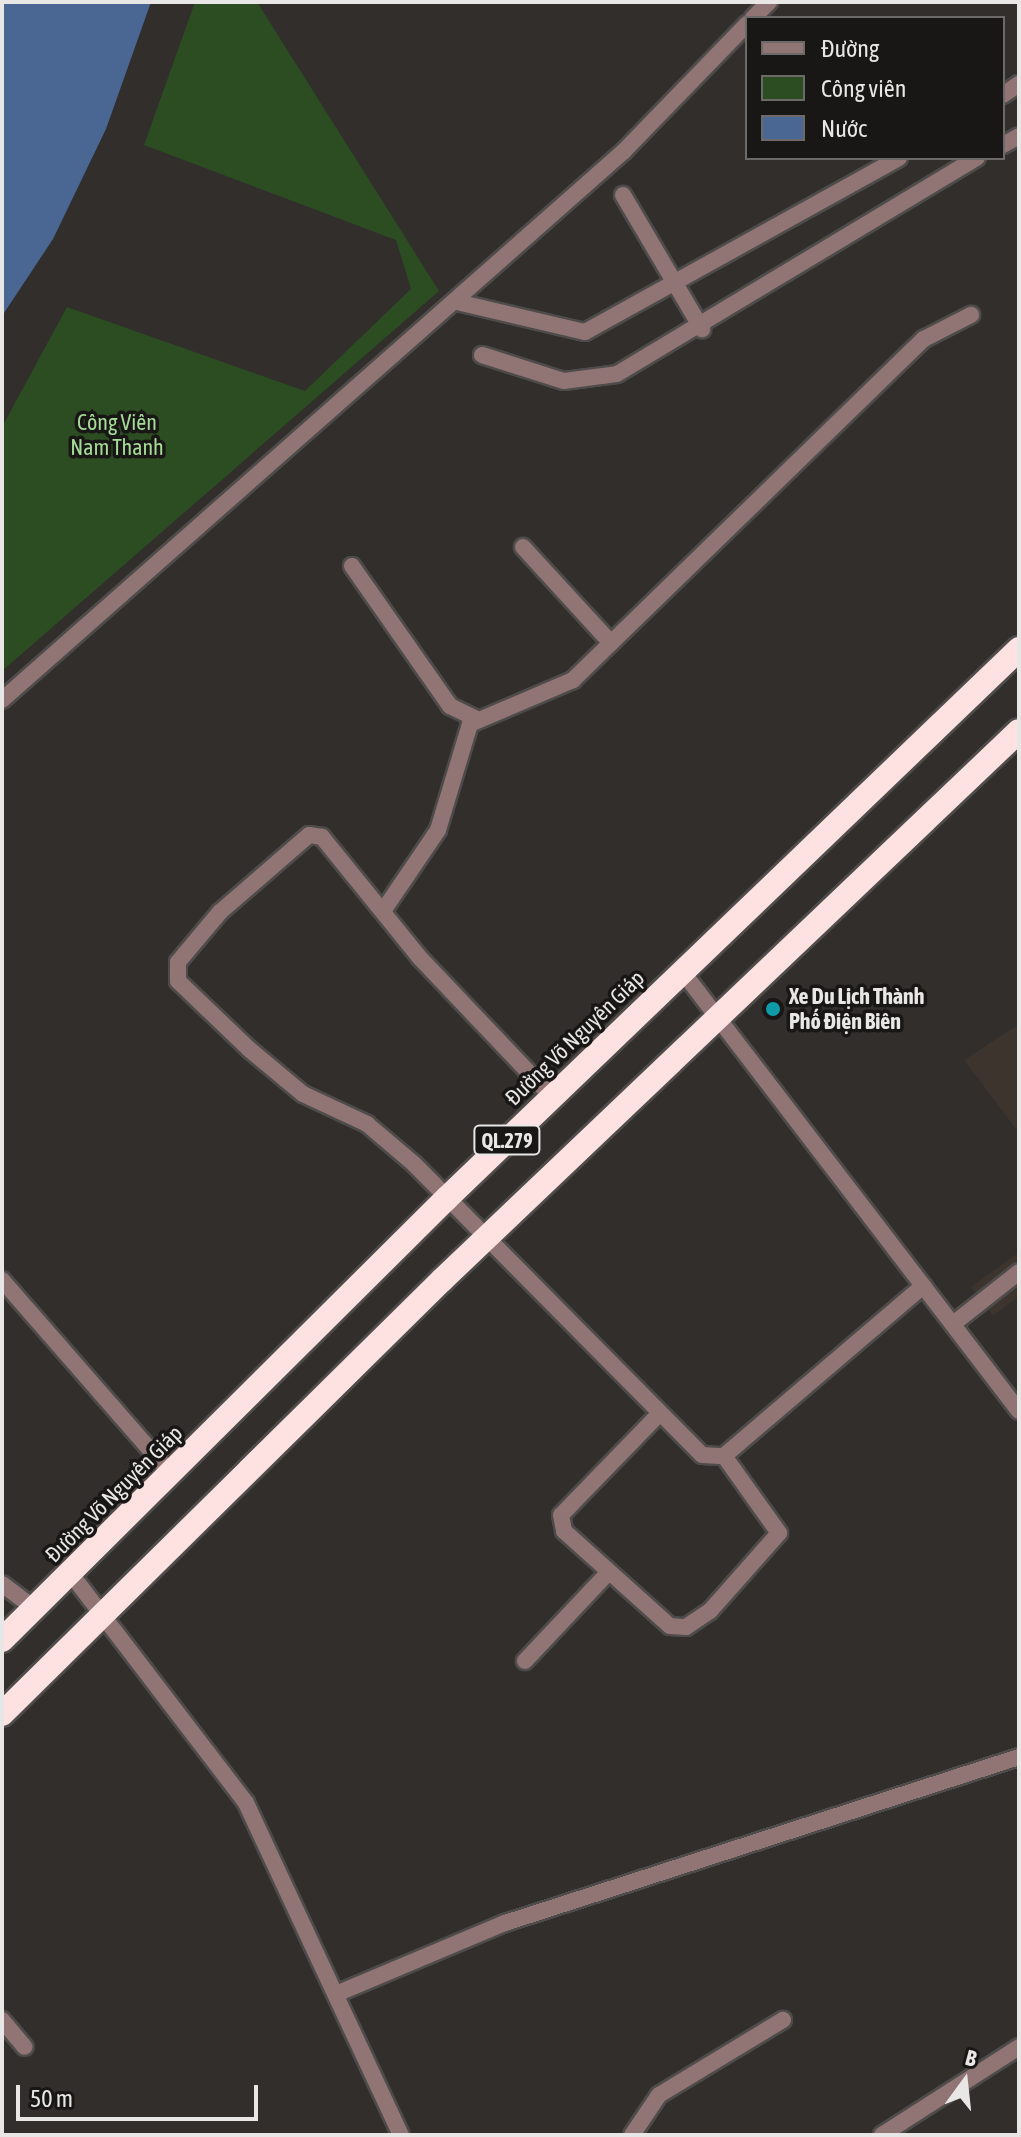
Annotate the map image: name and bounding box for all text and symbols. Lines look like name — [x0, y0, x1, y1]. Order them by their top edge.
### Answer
legend — [745, 16, 1005, 160]
text: Đường — [821, 35, 879, 62]
text: Công viên — [821, 75, 906, 102]
text: Nước — [821, 115, 867, 142]
park label: Công Viên Nam Thanh — [70, 409, 164, 460]
street label: Đường Võ Nguyên Giáp — [500, 965, 650, 1111]
place label: Xe Du Lịch Thành Phố Điện Biên — [789, 983, 924, 1034]
marker: Xe Du Lịch Thành Phố Điện Biên — [764, 1000, 782, 1018]
road number: QL.279 — [473, 1124, 541, 1156]
street label: Đường Võ Nguyên Giáp — [40, 1420, 188, 1568]
north arrow — [925, 2041, 1005, 2121]
text: B — [963, 2044, 980, 2072]
scale bar — [20, 2069, 262, 2119]
text: 50 m — [30, 2085, 73, 2112]

